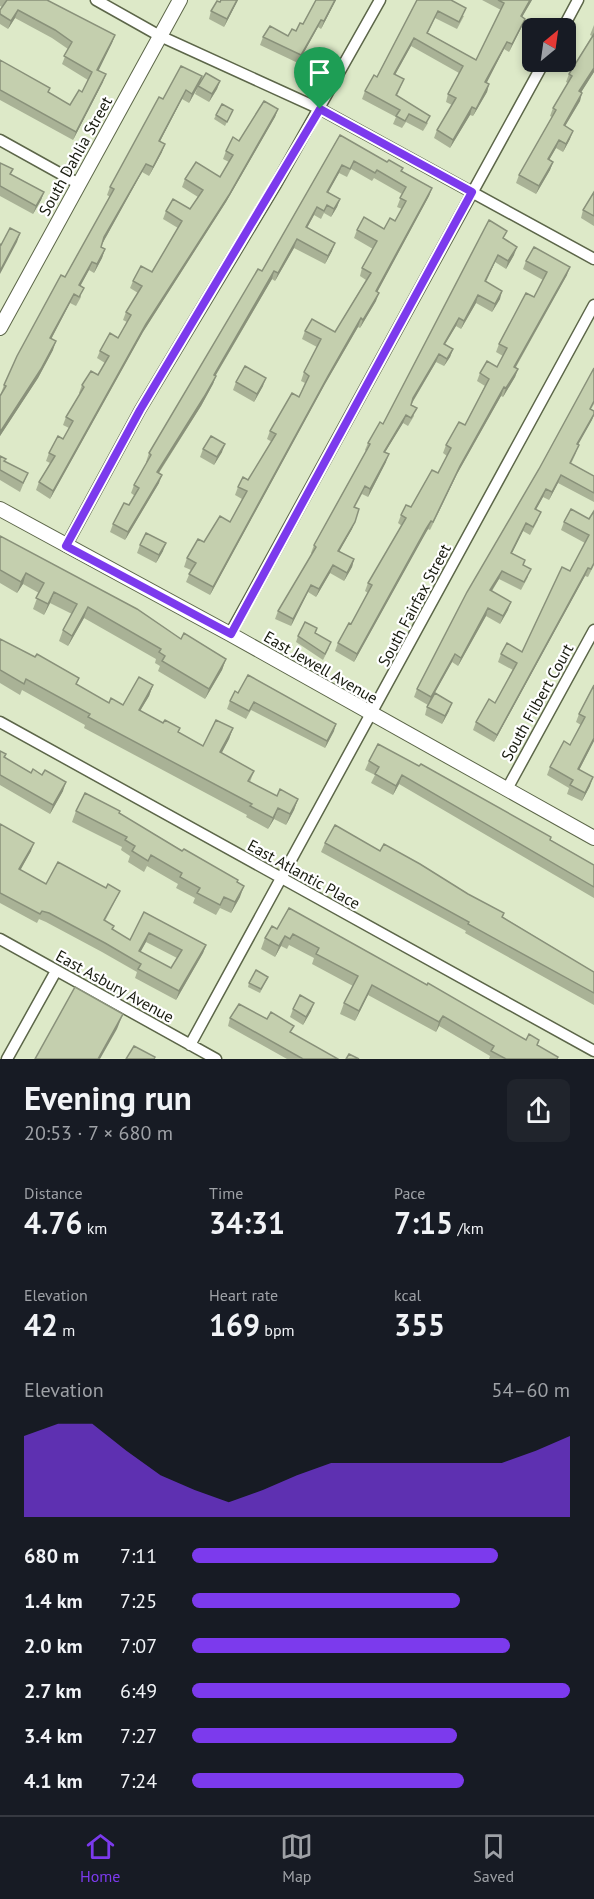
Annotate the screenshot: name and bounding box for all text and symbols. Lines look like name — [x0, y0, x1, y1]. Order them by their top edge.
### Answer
north arrow — [522, 18, 576, 72]
map controls — [522, 18, 576, 72]
pin — [294, 47, 345, 109]
icon: arrive — [303, 56, 336, 89]
street label: South Dahlia Street — [34, 92, 116, 219]
street label: South Fairfax Street — [373, 540, 455, 670]
street label: East Jewell Avenue — [260, 626, 382, 708]
street label: South Filbert Court — [497, 639, 578, 764]
street label: East Atlantic Place — [244, 835, 364, 913]
street label: East Asbury Avenue — [52, 945, 178, 1027]
text: Evening run — [24, 1076, 192, 1119]
button: share — [507, 1079, 570, 1142]
text: 20:53 · 7 × 680 m — [24, 1120, 173, 1146]
text: Distance — [24, 1183, 83, 1203]
text: Time — [209, 1183, 243, 1203]
text: Pace — [394, 1183, 425, 1203]
text: 4.76 — [24, 1203, 82, 1242]
text: 34:31 — [209, 1203, 285, 1242]
text: 7:15 — [394, 1203, 453, 1242]
text: km — [82, 1218, 107, 1238]
text: /km — [453, 1218, 484, 1238]
text: Elevation — [24, 1285, 88, 1305]
text: Heart rate — [209, 1285, 278, 1305]
text: kcal — [394, 1285, 421, 1305]
text: 42 — [24, 1305, 58, 1344]
text: 169 — [209, 1305, 260, 1344]
text: 355 — [394, 1305, 445, 1344]
text: m — [58, 1320, 75, 1340]
text: bpm — [260, 1320, 295, 1340]
text: Elevation — [24, 1377, 104, 1403]
text: 54–60 m — [492, 1377, 570, 1403]
text: 680 m — [24, 1543, 79, 1569]
text: 7:11 — [120, 1543, 157, 1569]
text: 1.4 km — [24, 1588, 83, 1614]
text: 7:25 — [120, 1588, 157, 1614]
text: 2.0 km — [24, 1633, 83, 1659]
text: 7:07 — [120, 1633, 157, 1659]
text: 2.7 km — [24, 1678, 82, 1704]
text: 6:49 — [120, 1678, 157, 1704]
text: 3.4 km — [24, 1723, 83, 1749]
text: 7:27 — [120, 1723, 157, 1749]
text: 4.1 km — [24, 1768, 83, 1794]
text: 7:24 — [120, 1768, 157, 1794]
tab: Home — [80, 1830, 120, 1886]
tab: Map — [280, 1830, 313, 1886]
tab: Saved — [473, 1830, 514, 1886]

